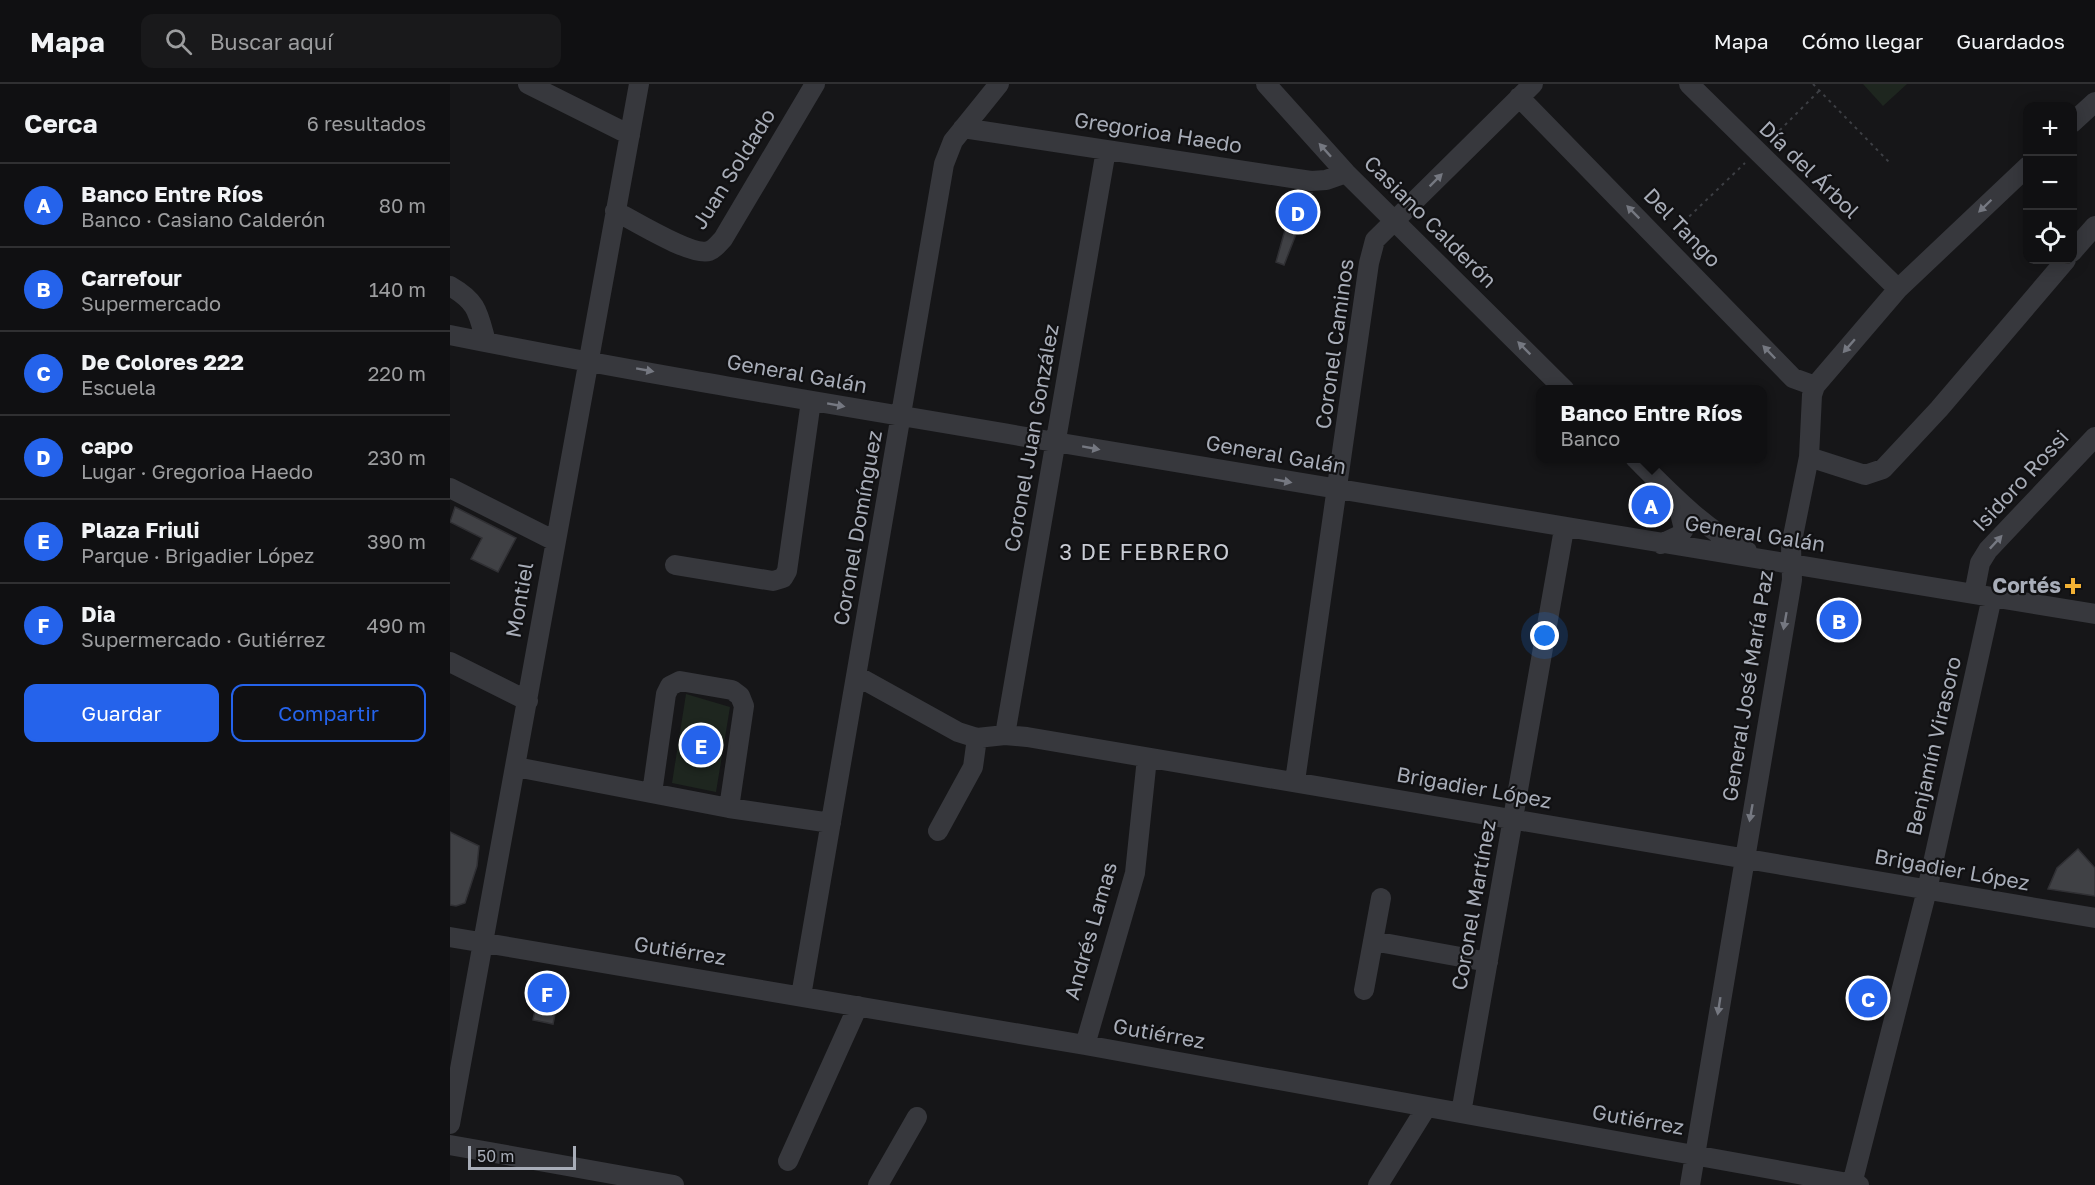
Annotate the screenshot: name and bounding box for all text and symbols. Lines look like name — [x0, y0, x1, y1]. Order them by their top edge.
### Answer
search box — [141, 14, 561, 68]
text: Mapa — [30, 25, 105, 58]
icon: search — [162, 25, 195, 58]
text: Buscar aquí — [210, 28, 333, 55]
text: Mapa — [1714, 28, 1769, 54]
text: Cómo llegar — [1802, 28, 1923, 54]
text: Guardados — [1956, 28, 2065, 54]
map controls — [2023, 102, 2077, 264]
button: + — [2023, 102, 2077, 156]
street label: Juan Soldado — [686, 103, 781, 234]
street label: Gregorioa Haedo — [1072, 106, 1244, 158]
text: Cerca — [24, 108, 98, 139]
text: 6 resultados — [307, 111, 426, 135]
street label: Día del Árbol — [1754, 115, 1865, 223]
one-way arrow — [1318, 142, 1332, 157]
street label: Casiano Calderón — [1359, 150, 1502, 293]
button: − — [2023, 156, 2077, 210]
one-way arrow — [1429, 173, 1443, 187]
text: Banco Entre Ríos — [81, 180, 263, 207]
street label: Del Tango — [1639, 182, 1727, 272]
pin: D — [1278, 190, 1318, 234]
text: A — [36, 193, 51, 217]
text: 80 m — [379, 193, 426, 217]
one-way arrow — [1978, 199, 1993, 213]
one-way arrow — [1627, 206, 1641, 220]
text: Banco · Casiano Calderón — [81, 207, 325, 231]
button: locate — [2023, 210, 2077, 264]
street label: Coronel Caminos — [1309, 257, 1359, 431]
text: Carrefour — [81, 264, 182, 291]
text: B — [36, 277, 51, 301]
text: 140 m — [369, 277, 426, 301]
text: Supermercado — [81, 291, 221, 315]
street label: Coronel Juan González — [998, 322, 1064, 554]
one-way arrow — [1843, 338, 1856, 353]
one-way arrow — [1517, 342, 1531, 356]
one-way arrow — [1762, 345, 1776, 360]
text: De Colores 222 — [81, 348, 244, 375]
street label: General Galán — [725, 348, 869, 398]
text: C — [36, 361, 51, 385]
text: 220 m — [368, 361, 426, 385]
one-way arrow — [635, 366, 654, 375]
text: Escuela — [81, 375, 156, 399]
popup — [1536, 385, 1767, 463]
text: Banco Entre Ríos — [1560, 399, 1743, 426]
one-way arrow — [827, 401, 846, 410]
street label: Isidoro Rossi — [1967, 424, 2074, 536]
text: Banco — [1560, 426, 1620, 450]
street label: Coronel Domínguez — [827, 428, 887, 627]
street label: General Galán — [1204, 429, 1348, 479]
text: capo — [81, 432, 133, 459]
one-way arrow — [1082, 444, 1101, 453]
text: D — [36, 445, 51, 469]
text: 230 m — [368, 445, 426, 469]
text: Lugar · Gregorioa Haedo — [81, 459, 313, 483]
one-way arrow — [1274, 477, 1293, 486]
pin: A — [1632, 482, 1670, 528]
street label: General Galán — [1683, 509, 1827, 557]
text: Plaza Friuli — [81, 516, 200, 543]
text: E — [37, 529, 50, 553]
text: 390 m — [367, 529, 426, 553]
one-way arrow — [1989, 535, 2003, 549]
district label: 3 DE FEBRERO — [1059, 538, 1231, 565]
text: Parque · Brigadier López — [81, 543, 314, 567]
street label: Montiel — [500, 560, 538, 640]
street label: General José María Paz — [1716, 568, 1778, 803]
place label: Cortés — [1992, 572, 2061, 598]
marker: Cortés — [2066, 579, 2080, 593]
pin: B — [1820, 598, 1858, 642]
text: Dia — [81, 600, 116, 627]
one-way arrow — [1780, 612, 1789, 631]
text: F — [38, 613, 49, 637]
text: 490 m — [367, 613, 426, 637]
your location — [1530, 621, 1559, 650]
text: Supermercado · Gutiérrez — [81, 627, 325, 651]
street label: Benjamín Virasoro — [1900, 654, 1966, 838]
button: Guardar — [24, 684, 219, 742]
button: Compartir — [231, 684, 426, 742]
pin: E — [682, 722, 720, 768]
street label: Brigadier López — [1395, 761, 1554, 813]
one-way arrow — [1746, 804, 1755, 823]
street label: Coronel Martínez — [1445, 817, 1501, 992]
street label: Brigadier López — [1873, 843, 2032, 895]
street label: Andrés Lamas — [1058, 859, 1122, 1003]
street label: Gutiérrez — [632, 930, 728, 970]
pin: F — [528, 970, 566, 1016]
pin: C — [1848, 976, 1888, 1020]
one-way arrow — [1714, 996, 1723, 1015]
street label: Gutiérrez — [1111, 1012, 1207, 1054]
street label: Gutiérrez — [1590, 1098, 1686, 1140]
scale bar — [468, 1143, 576, 1170]
text: 50 m — [477, 1146, 514, 1166]

